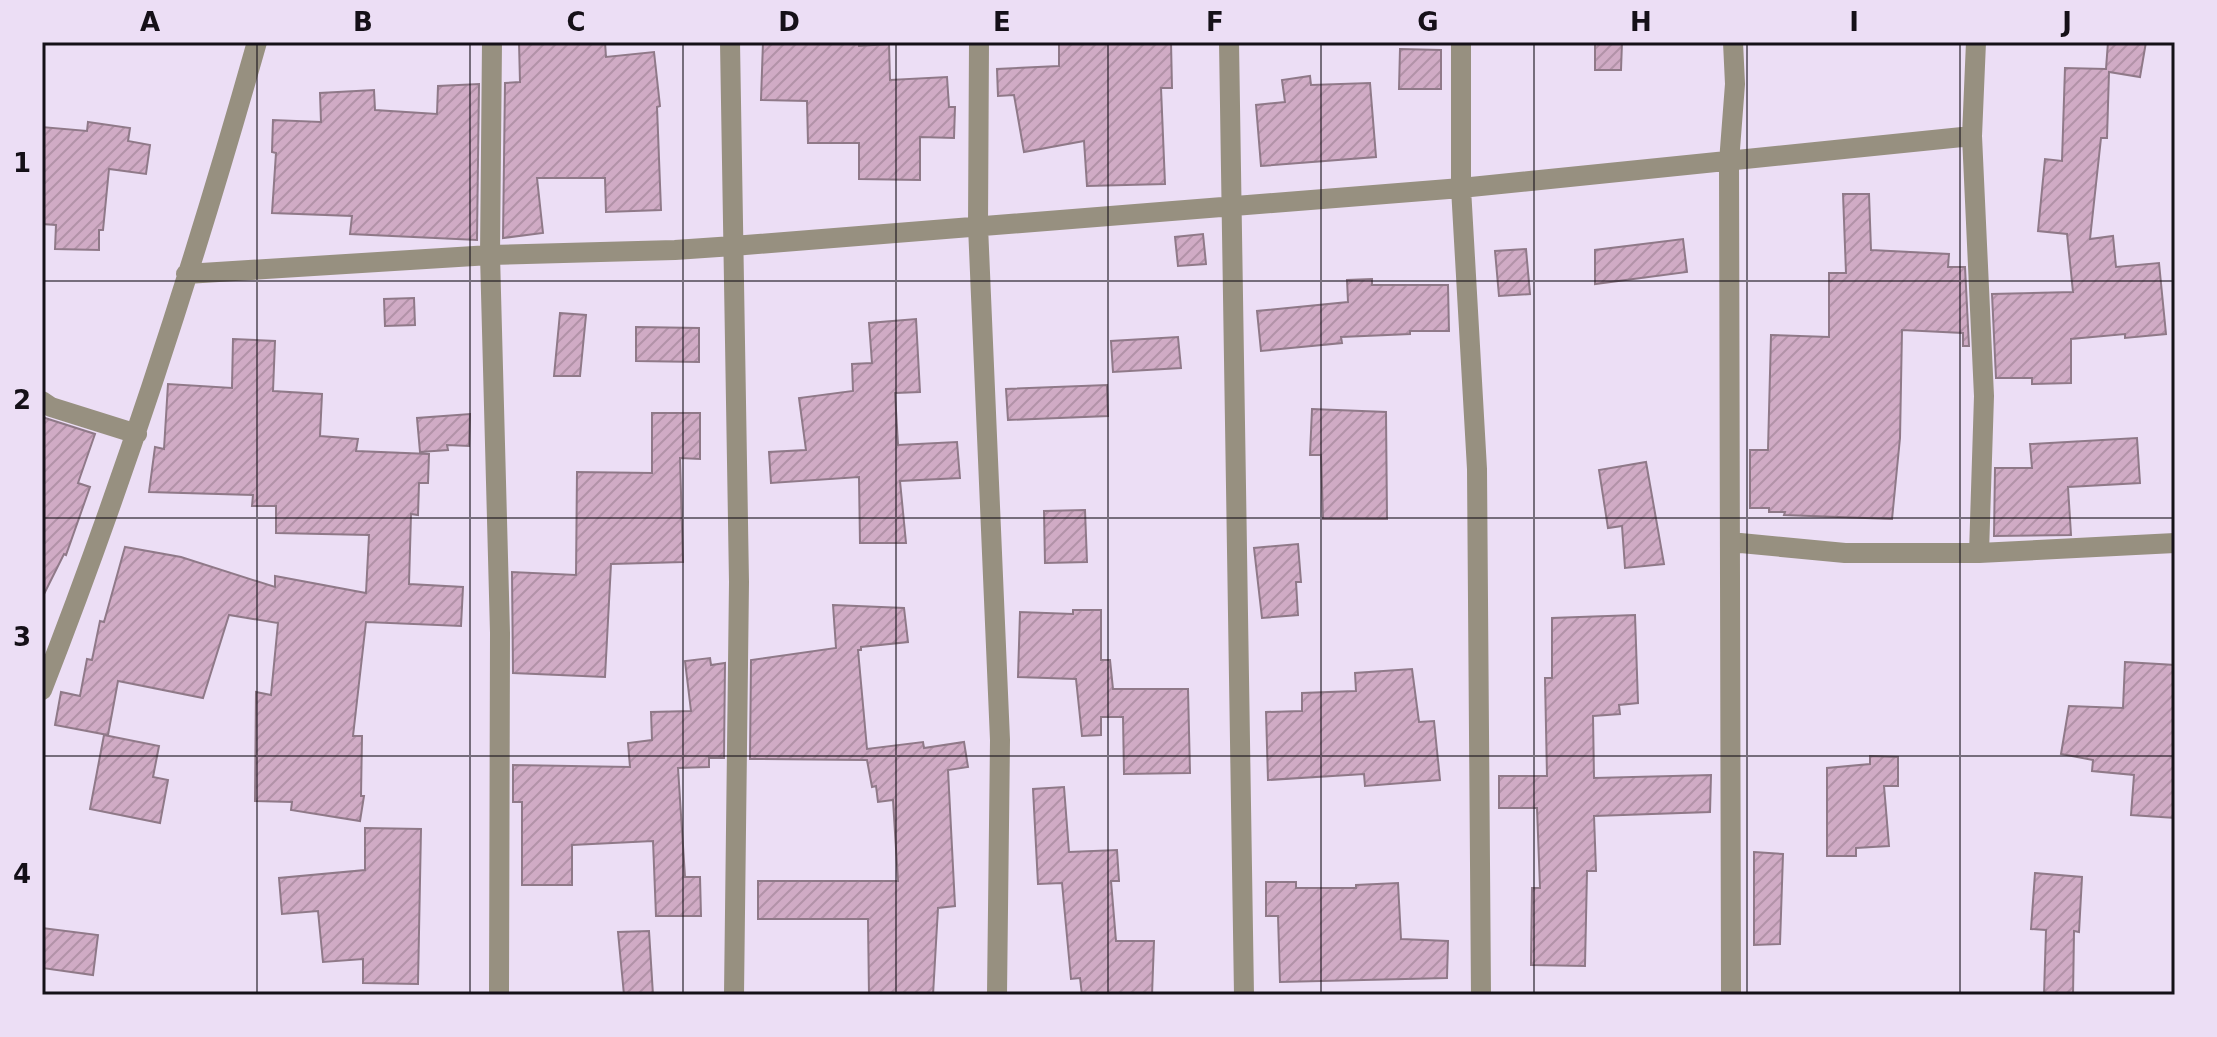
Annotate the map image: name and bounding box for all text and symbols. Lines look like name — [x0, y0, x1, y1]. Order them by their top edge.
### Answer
text: A — [140, 7, 160, 37]
text: B — [353, 7, 373, 37]
text: C — [566, 7, 586, 37]
text: D — [778, 7, 800, 37]
text: E — [993, 7, 1011, 37]
text: F — [1206, 7, 1224, 37]
text: G — [1417, 7, 1439, 37]
text: H — [1630, 7, 1652, 37]
text: I — [1849, 7, 1859, 37]
text: J — [2060, 7, 2072, 37]
text: 1 — [13, 148, 31, 178]
text: 2 — [13, 385, 31, 415]
text: 3 — [13, 622, 31, 652]
text: 4 — [13, 859, 31, 889]

